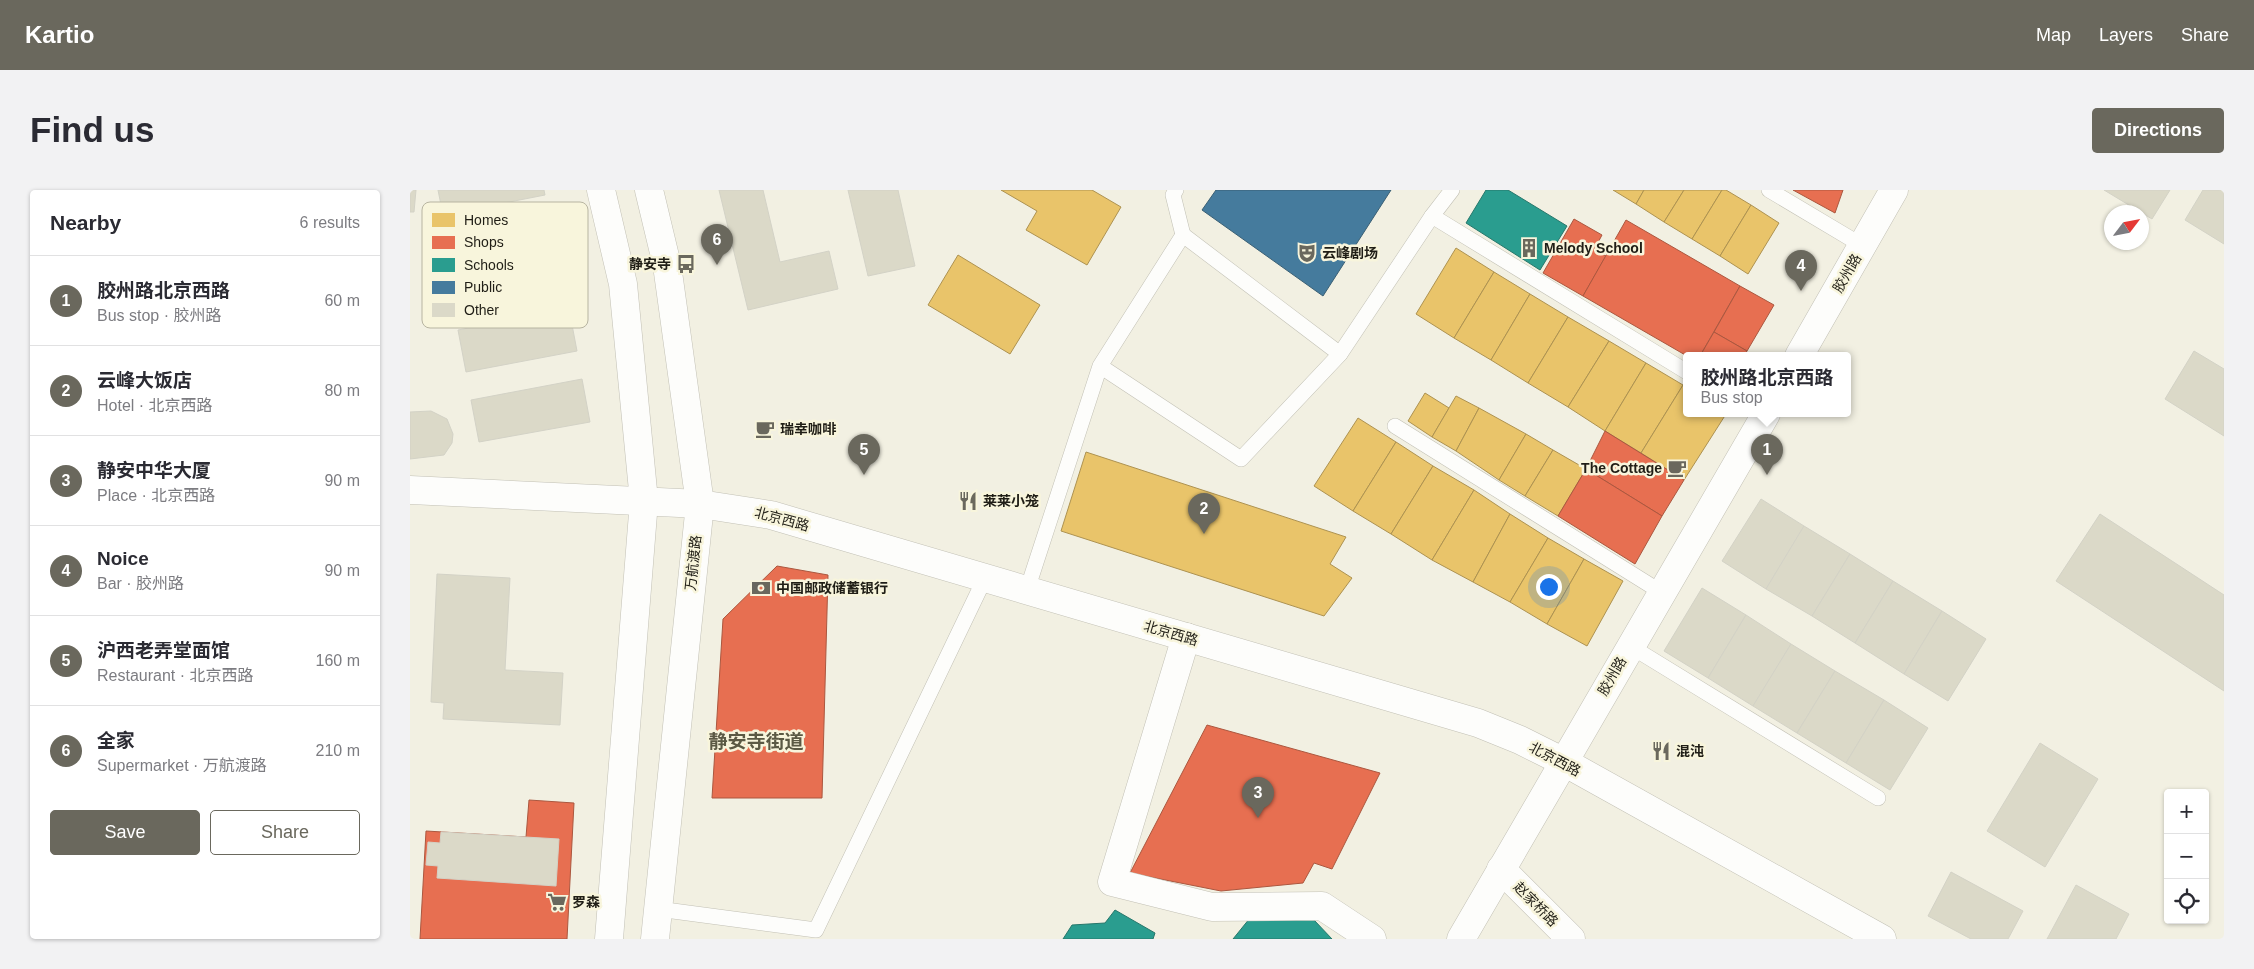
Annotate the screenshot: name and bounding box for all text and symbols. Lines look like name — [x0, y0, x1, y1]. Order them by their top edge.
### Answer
text: Kartio — [25, 21, 94, 48]
text: Map — [2036, 25, 2071, 45]
text: Layers — [2099, 25, 2153, 45]
text: Share — [2181, 25, 2229, 45]
button: Directions — [2092, 108, 2224, 153]
text: Find us — [30, 110, 154, 149]
legend — [422, 202, 588, 328]
north arrow — [2104, 205, 2149, 250]
text: Nearby — [50, 211, 121, 234]
text: Homes — [464, 212, 508, 228]
text: 6 results — [300, 214, 360, 231]
pin: 6 — [701, 224, 733, 265]
text: Shops — [464, 234, 504, 250]
building icon: Melody School — [1518, 237, 1540, 259]
place label: Melody School — [1544, 240, 1643, 256]
theatre icon: 云峰剧场 — [1296, 242, 1318, 264]
place label: 云峰剧场 — [1322, 245, 1378, 261]
pin: 4 — [1785, 250, 1817, 291]
street label: 胶州路 — [1830, 251, 1864, 295]
bus stop icon: 静安寺 — [675, 253, 697, 275]
place label: 静安寺 — [629, 256, 671, 272]
text: Schools — [464, 257, 514, 273]
text: Public — [464, 279, 502, 295]
text: 胶州路北京西路 — [97, 280, 230, 301]
text: 1 — [62, 292, 70, 309]
text: 60 m — [324, 292, 360, 309]
text: Other — [464, 302, 499, 318]
text: Bus stop · 胶州路 — [97, 307, 221, 324]
popup — [1683, 352, 1851, 417]
text: 胶州路北京西路 — [1700, 367, 1834, 388]
text: 云峰大饭店 — [97, 370, 192, 391]
text: 2 — [62, 382, 70, 399]
text: 80 m — [324, 382, 360, 399]
text: Bus stop — [1700, 389, 1763, 406]
text: Hotel · 北京西路 — [97, 397, 213, 414]
cafe icon: 瑞幸咖啡 — [754, 418, 776, 440]
place label: 瑞幸咖啡 — [780, 421, 837, 437]
pin: 5 — [848, 434, 880, 475]
pin: 1 — [1751, 434, 1783, 475]
cafe icon: The Cottage — [1666, 457, 1688, 479]
text: 静安中华大厦 — [97, 460, 211, 481]
place label: The Cottage — [1581, 460, 1662, 476]
text: 3 — [62, 472, 70, 489]
text: 90 m — [324, 472, 360, 489]
text: Place · 北京西路 — [97, 487, 215, 504]
restaurant icon: 莱莱小笼 — [957, 490, 979, 512]
place label: 莱莱小笼 — [983, 493, 1039, 509]
pin: 2 — [1188, 493, 1220, 534]
street label: 北京西路 — [753, 504, 811, 534]
street label: 万航渡路 — [682, 534, 704, 592]
text: Noice — [97, 548, 149, 569]
text: 4 — [62, 562, 70, 579]
text: 90 m — [324, 562, 360, 579]
your location — [1536, 574, 1562, 600]
text: Bar · 胶州路 — [97, 575, 184, 592]
bank icon: 中国邮政储蓄银行 — [750, 577, 772, 599]
place label: 中国邮政储蓄银行 — [776, 580, 888, 596]
street label: 北京西路 — [1142, 618, 1200, 648]
text: 沪西老弄堂面馆 — [97, 640, 230, 661]
text: 5 — [62, 652, 70, 669]
text: 160 m — [316, 652, 360, 669]
street label: 胶州路 — [1595, 654, 1629, 698]
text: Restaurant · 北京西路 — [97, 667, 254, 684]
text: 全家 — [97, 730, 135, 751]
district label: 静安寺街道 — [708, 731, 804, 752]
street label: 北京西路 — [1527, 739, 1583, 779]
restaurant icon: 混沌 — [1650, 740, 1672, 762]
text: 6 — [62, 742, 70, 759]
text: 210 m — [316, 742, 360, 759]
place label: 混沌 — [1676, 743, 1704, 759]
text: Supermarket · 万航渡路 — [97, 757, 267, 774]
pin: 3 — [1242, 777, 1274, 818]
map controls — [2164, 789, 2209, 924]
button: + — [2164, 789, 2209, 834]
button: Save — [50, 810, 200, 855]
button: Share — [210, 810, 360, 855]
button: − — [2164, 834, 2209, 879]
street label: 赵家桥路 — [1510, 878, 1561, 929]
button: locate — [2164, 879, 2209, 924]
supermarket icon: 罗森 — [546, 891, 568, 913]
place label: 罗森 — [572, 894, 600, 910]

